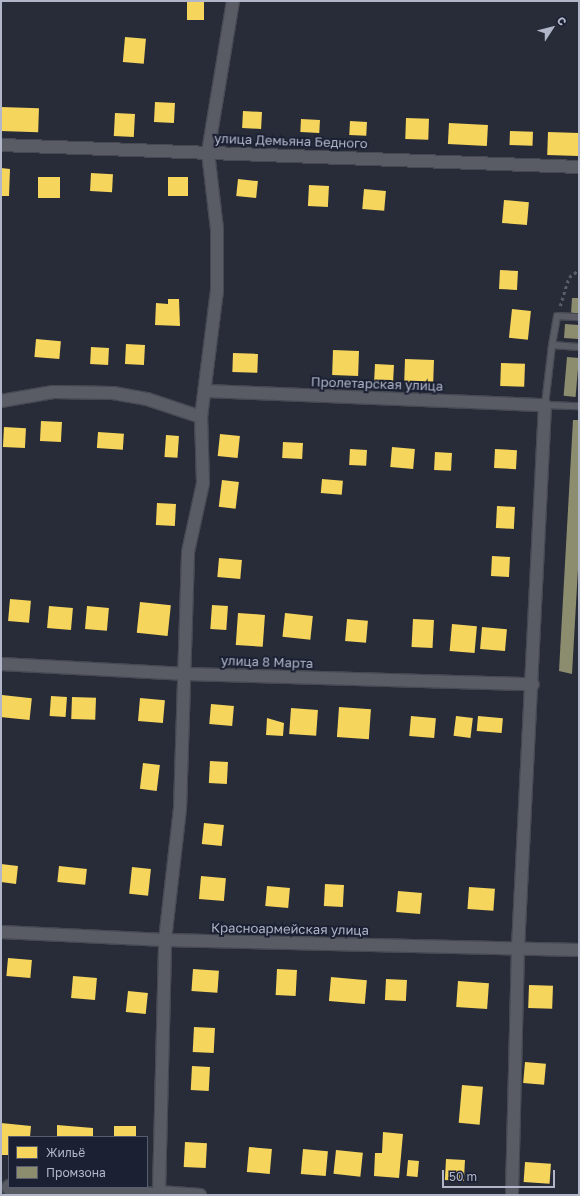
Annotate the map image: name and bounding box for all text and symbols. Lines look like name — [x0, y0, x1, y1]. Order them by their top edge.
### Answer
north arrow — [532, 8, 572, 48]
text: С — [555, 14, 570, 28]
street label: улица Демьяна Бедного — [214, 131, 368, 151]
street label: Пролетарская улица — [311, 374, 443, 394]
street label: улица 8 Марта — [221, 653, 313, 671]
street label: Красноармейская улица — [211, 920, 369, 938]
legend — [8, 1136, 148, 1188]
text: Жильё — [46, 1145, 85, 1160]
scale bar — [444, 1162, 557, 1188]
text: Промзона — [46, 1165, 106, 1180]
text: 50 m — [449, 1169, 477, 1184]

